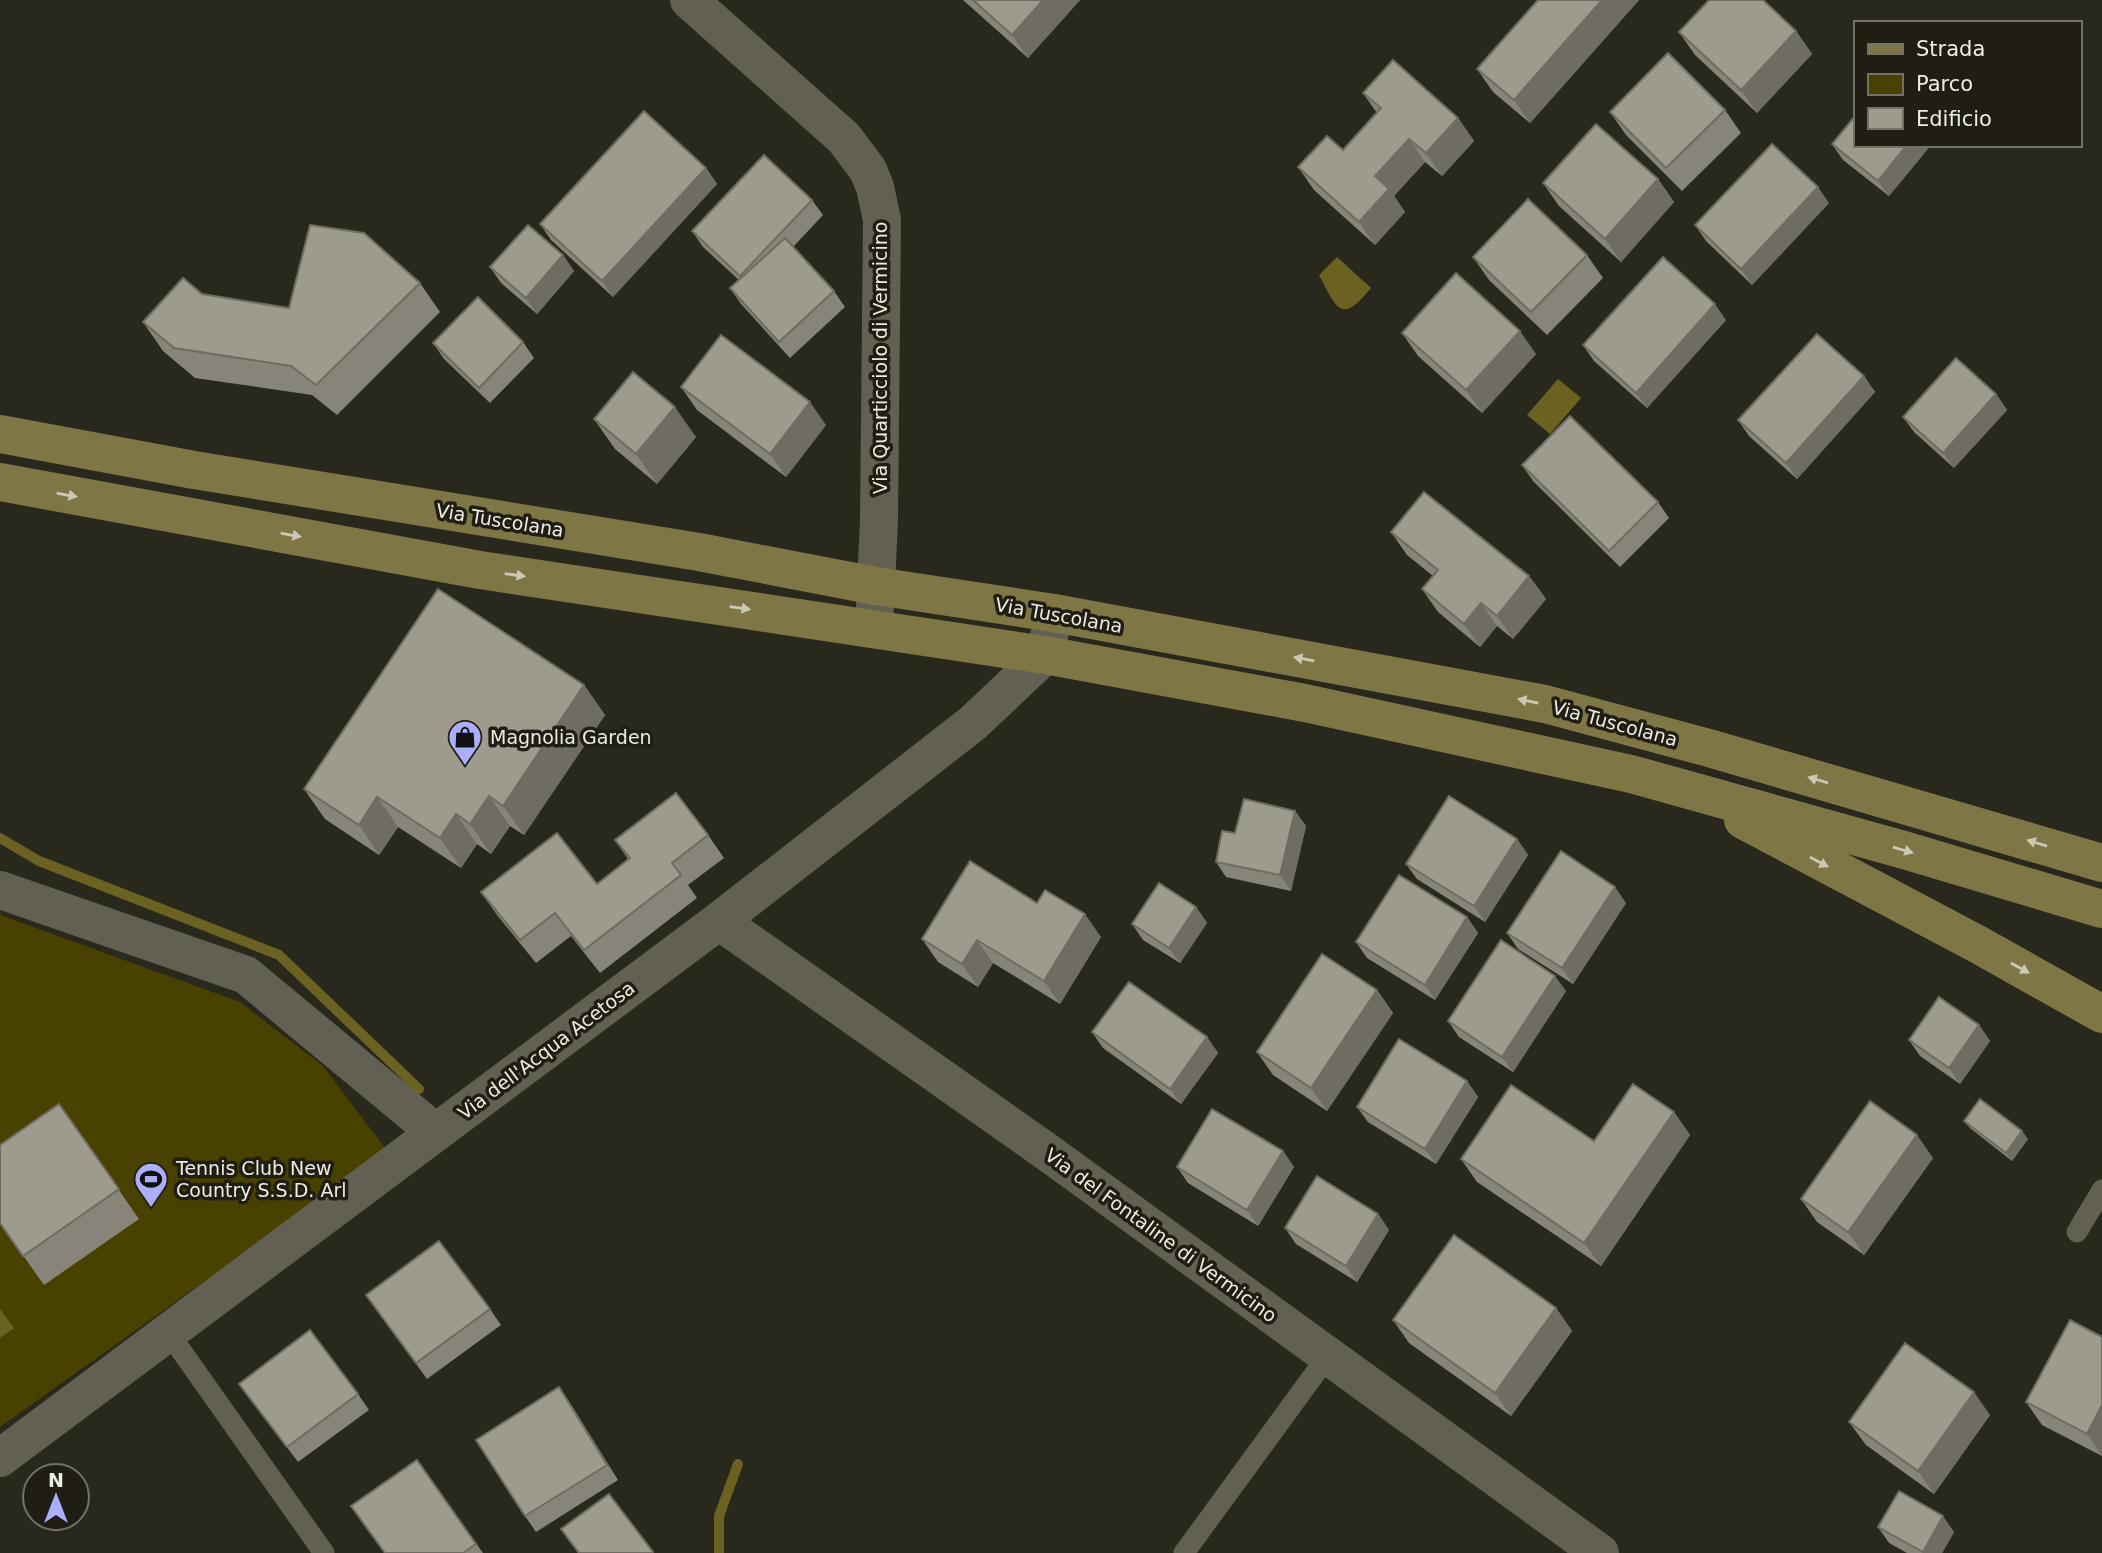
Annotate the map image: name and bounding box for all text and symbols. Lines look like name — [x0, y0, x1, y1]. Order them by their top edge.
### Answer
legend — [1854, 21, 2081, 147]
text: Strada — [1916, 37, 1985, 61]
text: Parco — [1916, 72, 1973, 96]
text: Edificio — [1916, 107, 1992, 131]
street label: Via Quarticciolo di Vermicino — [869, 222, 891, 494]
one-way arrow — [56, 489, 78, 500]
street label: Via Tuscolana — [435, 499, 565, 541]
one-way arrow — [280, 530, 302, 541]
one-way arrow — [504, 570, 526, 581]
street label: Via Tuscolana — [994, 593, 1124, 637]
one-way arrow — [729, 603, 751, 614]
one-way arrow — [1293, 653, 1315, 664]
one-way arrow — [1517, 695, 1539, 706]
street label: Via Tuscolana — [1550, 696, 1680, 750]
shop icon: Magnolia Garden — [446, 718, 484, 767]
place label: Magnolia Garden — [490, 726, 652, 748]
one-way arrow — [1808, 774, 1829, 784]
one-way arrow — [2026, 837, 2047, 848]
one-way arrow — [1893, 846, 1914, 856]
one-way arrow — [1809, 856, 1829, 867]
one-way arrow — [2010, 962, 2030, 974]
street label: Via dell'Acqua Acetosa — [453, 976, 639, 1124]
street label: Via del Fontaline di Vermicino — [1041, 1143, 1281, 1327]
place label: Tennis Club New Country S.S.D. Arl — [175, 1157, 347, 1201]
sports icon: Tennis Club New Country S.S.D. Arl — [132, 1160, 170, 1209]
north arrow — [21, 1462, 91, 1532]
text: N — [48, 1469, 64, 1491]

